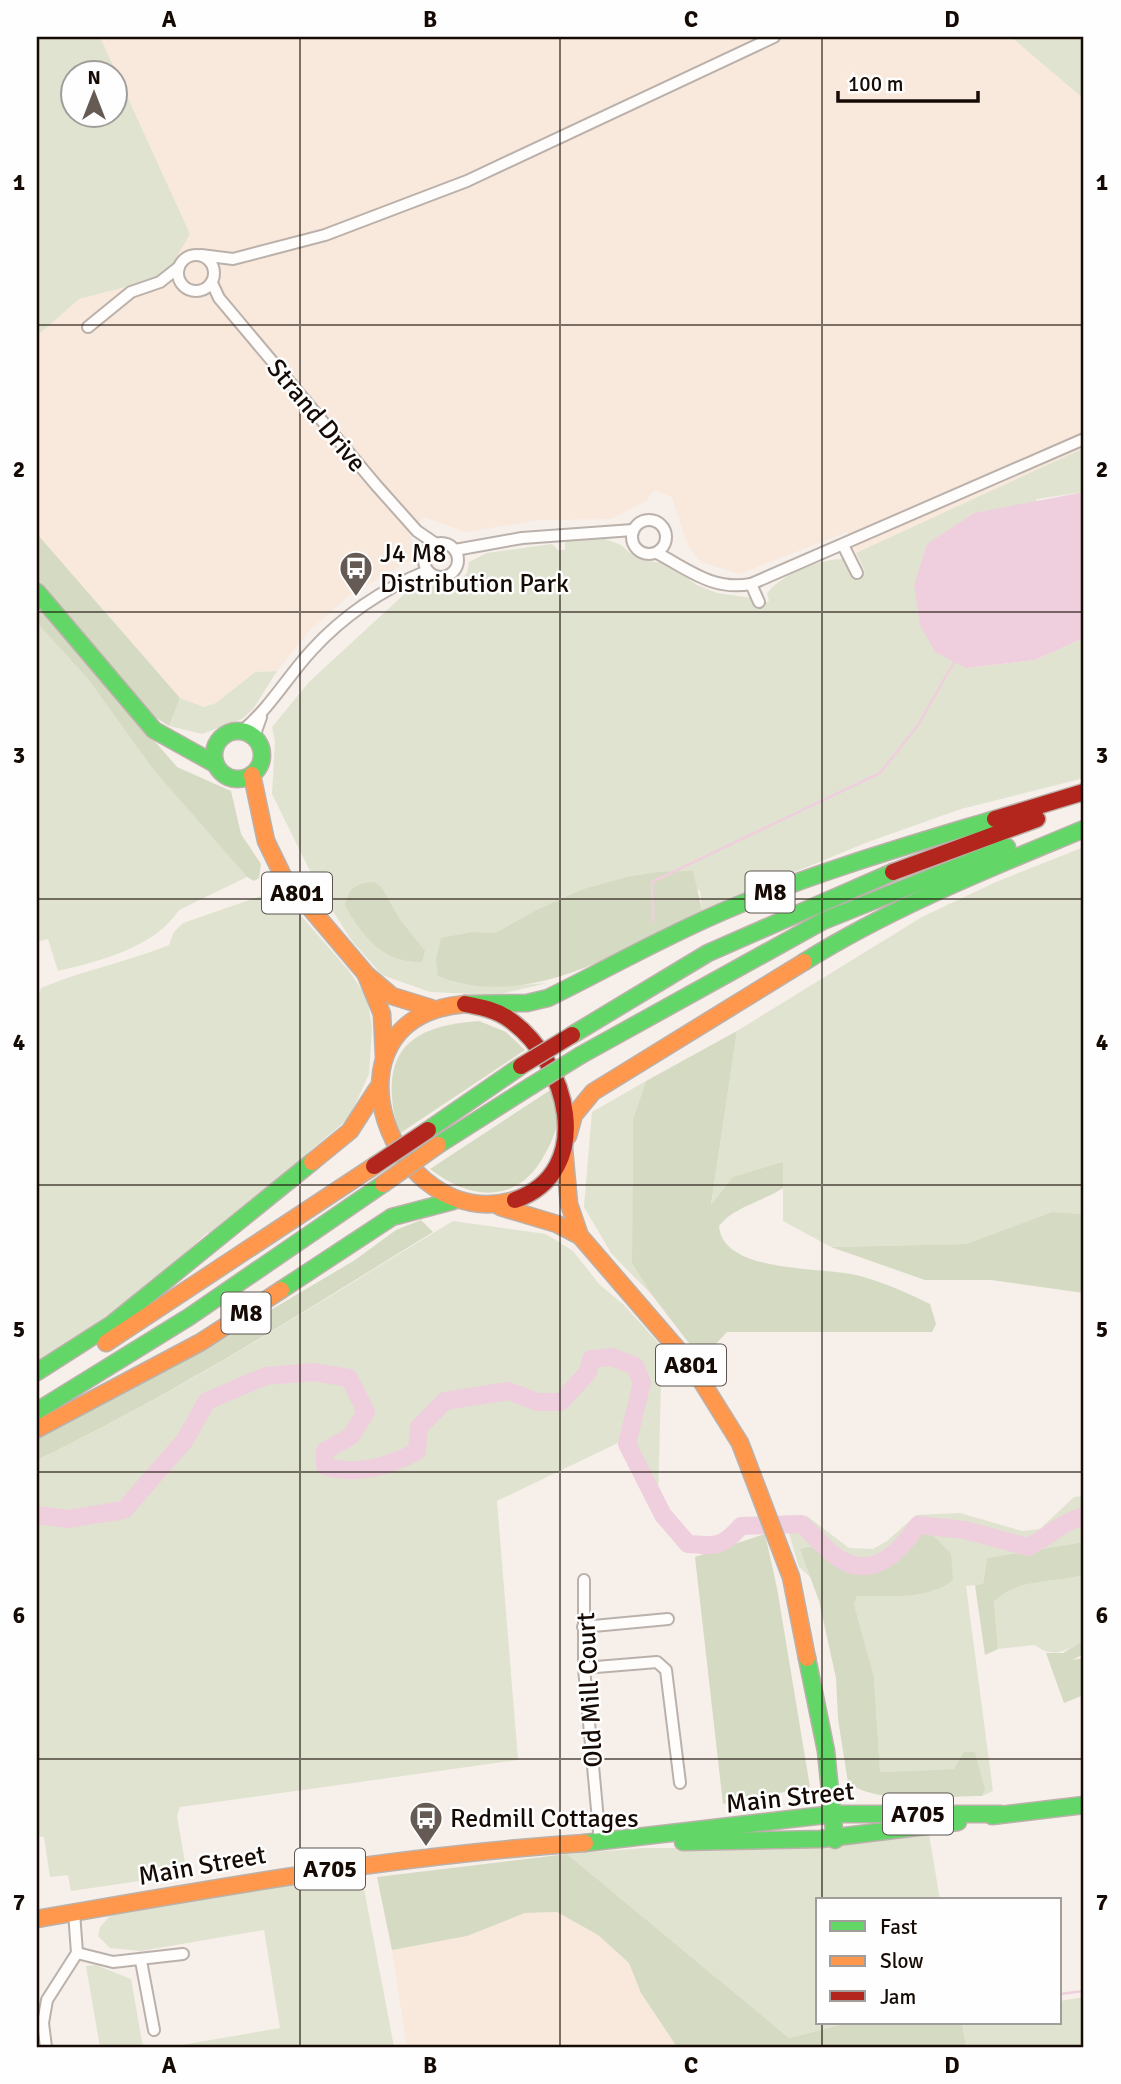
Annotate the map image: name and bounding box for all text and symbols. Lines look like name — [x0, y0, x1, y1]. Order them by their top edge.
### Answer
text: A — [162, 5, 177, 34]
text: B — [423, 5, 437, 34]
text: C — [684, 5, 698, 34]
text: D — [944, 5, 960, 34]
north arrow — [60, 60, 130, 130]
scale bar — [838, 60, 978, 104]
text: N — [87, 66, 101, 90]
text: 100 m — [848, 71, 903, 97]
text: 1 — [13, 168, 25, 197]
text: 1 — [1096, 168, 1108, 197]
street label: Strand Drive — [260, 353, 373, 479]
text: 2 — [13, 455, 25, 484]
text: 2 — [1096, 455, 1108, 484]
place label: J4 M8 Distribution Park — [380, 538, 569, 600]
bus stop icon: J4 M8 Distribution Park — [337, 549, 375, 598]
text: 3 — [13, 741, 25, 770]
text: 3 — [1096, 741, 1108, 770]
road number: A801 — [262, 872, 332, 914]
road number: M8 — [746, 872, 794, 912]
text: 4 — [13, 1028, 25, 1057]
text: 4 — [1096, 1028, 1108, 1057]
road number: M8 — [222, 1293, 270, 1334]
text: 5 — [13, 1315, 25, 1344]
text: 5 — [1096, 1315, 1108, 1344]
road number: A801 — [656, 1344, 726, 1386]
text: 6 — [13, 1601, 25, 1630]
text: 6 — [1096, 1601, 1108, 1630]
street label: Old Mill Court — [570, 1612, 610, 1768]
street label: Main Street — [724, 1775, 856, 1821]
road number: A705 — [883, 1794, 953, 1835]
bus stop icon: Redmill Cottages — [407, 1799, 445, 1848]
place label: Redmill Cottages — [450, 1803, 639, 1835]
street label: Main Street — [136, 1839, 268, 1893]
road number: A705 — [295, 1848, 365, 1890]
text: 7 — [13, 1888, 25, 1917]
text: 7 — [1096, 1888, 1108, 1917]
legend — [816, 1898, 1062, 2024]
text: Fast — [880, 1914, 917, 1940]
text: Slow — [880, 1948, 924, 1974]
text: Jam — [880, 1984, 916, 2010]
text: A — [162, 2051, 177, 2080]
text: B — [423, 2051, 437, 2080]
text: C — [684, 2051, 698, 2080]
text: D — [944, 2051, 960, 2080]

